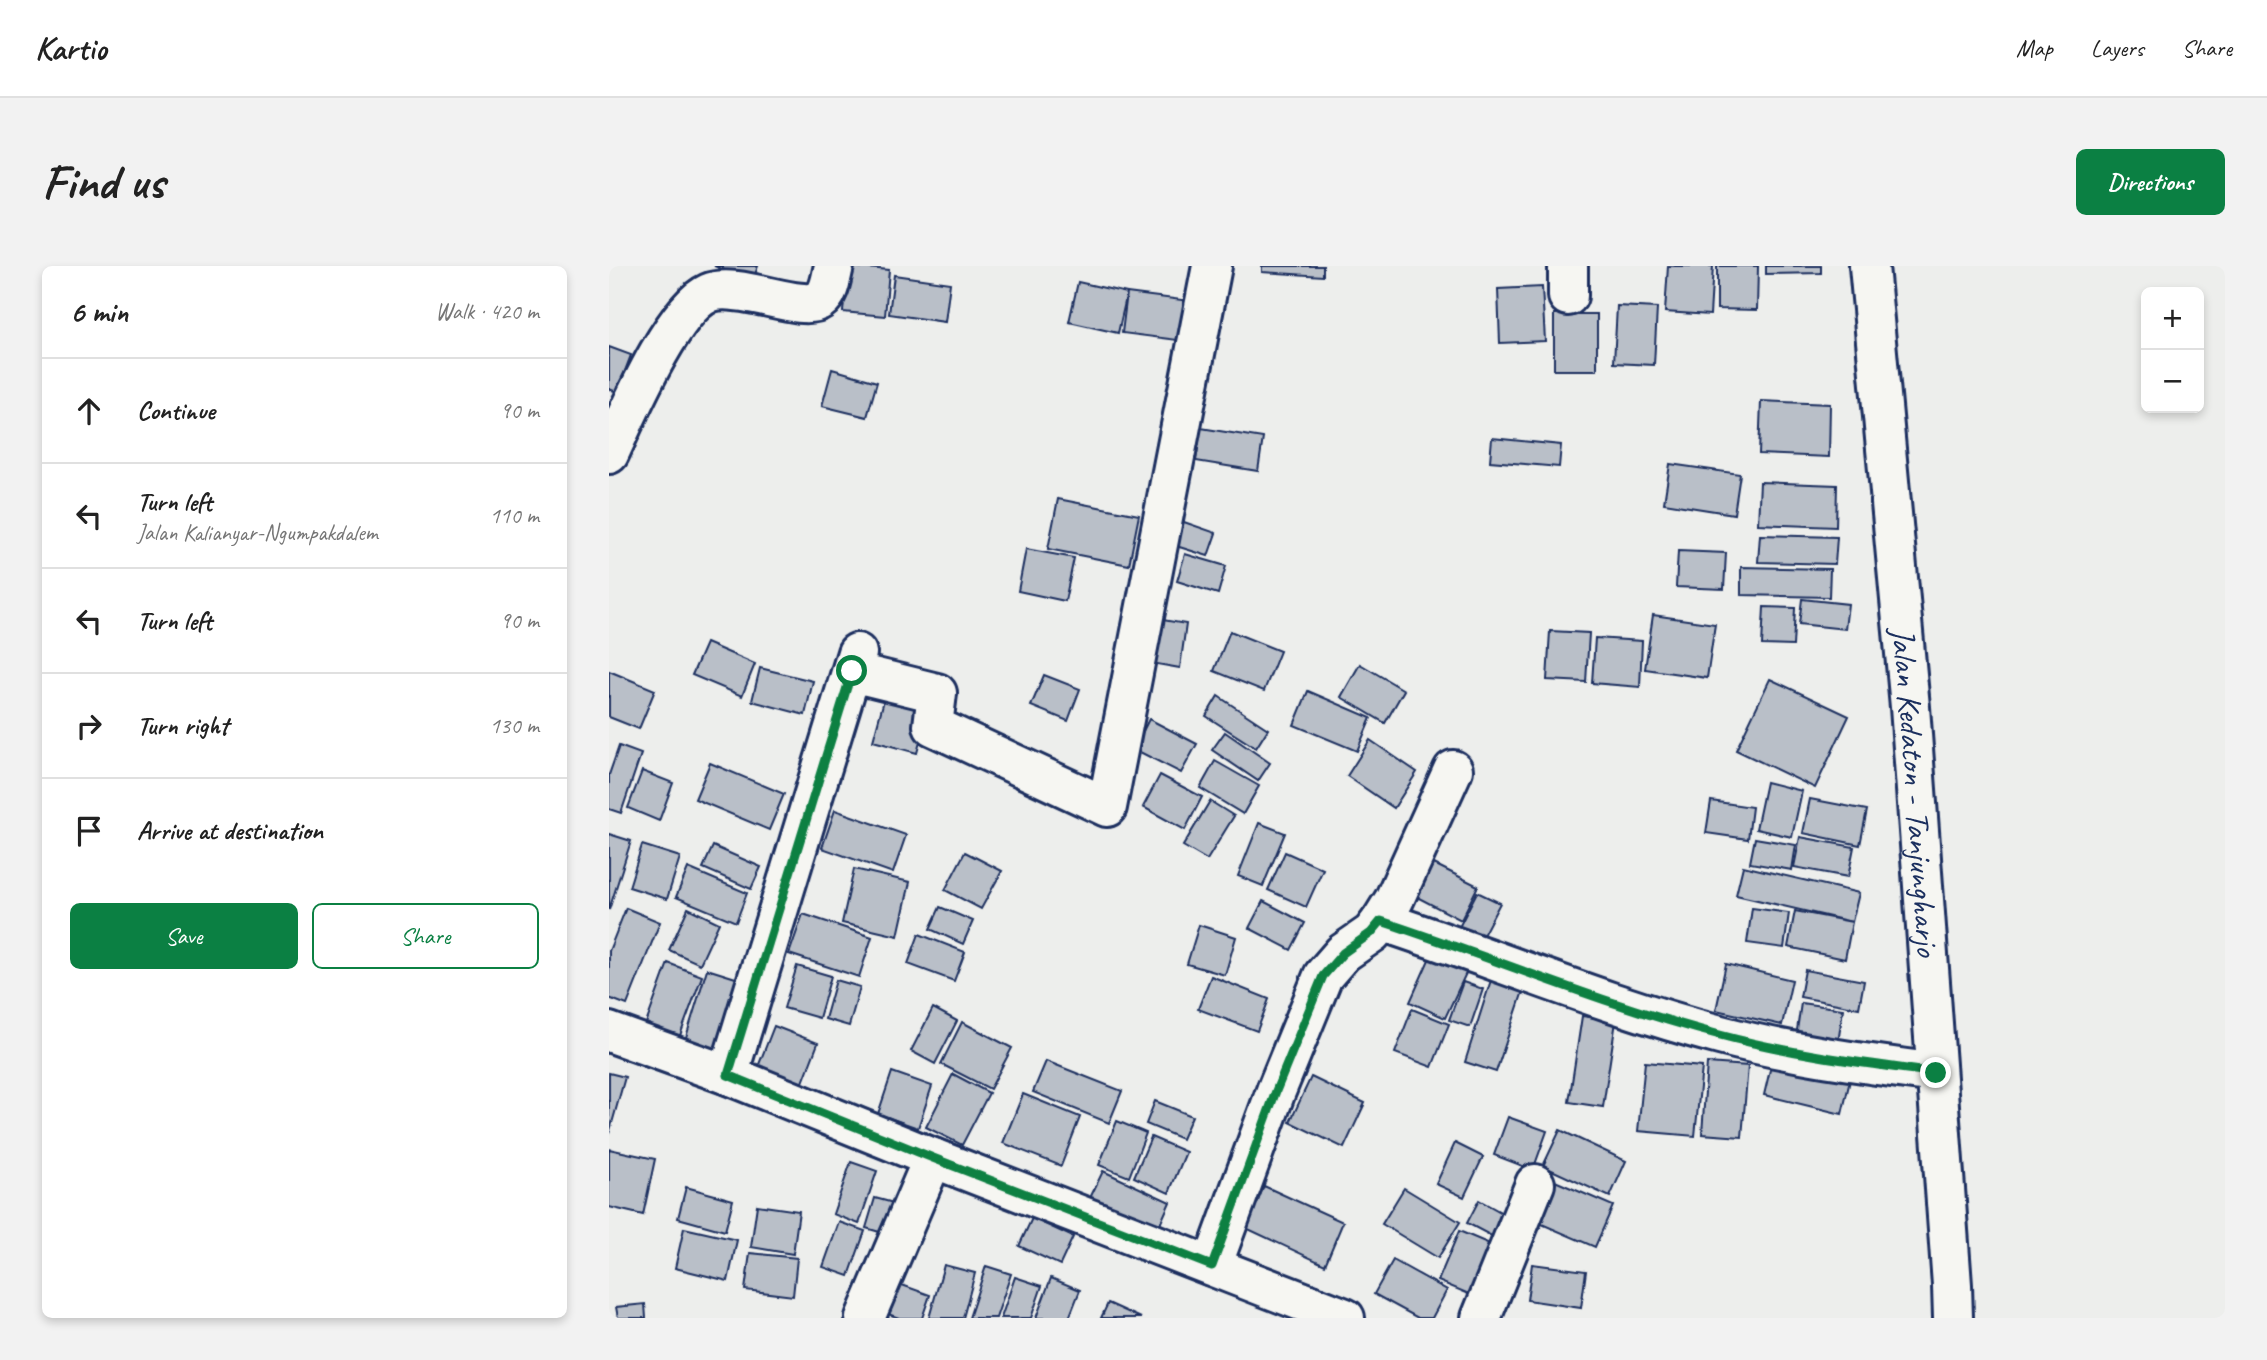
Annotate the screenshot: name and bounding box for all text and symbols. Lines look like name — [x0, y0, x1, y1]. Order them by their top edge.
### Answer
text: Kartio — [35, 27, 106, 69]
text: Map — [2016, 33, 2053, 63]
text: Layers — [2091, 33, 2144, 63]
text: Share — [2182, 33, 2232, 63]
button: Directions — [2076, 149, 2225, 215]
text: Find us — [42, 151, 164, 213]
map controls — [2141, 287, 2204, 413]
button: + — [2141, 287, 2204, 350]
text: 6 min — [70, 293, 128, 331]
text: Walk · 420 m — [435, 297, 539, 326]
button: − — [2141, 350, 2204, 413]
icon: ahead — [70, 392, 108, 430]
text: Continue — [137, 394, 215, 427]
text: 90 m — [500, 396, 539, 425]
text: Turn left — [137, 485, 212, 518]
icon: left — [70, 497, 108, 535]
text: 110 m — [490, 501, 539, 530]
text: Jalan Kalianyar-Ngumpakdalem — [137, 518, 378, 547]
icon: left — [70, 602, 108, 640]
text: Turn left — [137, 604, 212, 637]
text: 90 m — [500, 606, 539, 635]
street label: Jalan Kedaton - Tanjungharjo — [1882, 624, 1949, 960]
route start — [836, 655, 867, 686]
icon: right — [70, 707, 108, 745]
text: Turn right — [137, 709, 228, 742]
text: 130 m — [490, 711, 539, 740]
icon: arrive — [70, 812, 108, 850]
text: Arrive at destination — [137, 814, 323, 847]
button: Save — [70, 903, 298, 969]
button: Share — [312, 903, 539, 969]
route end — [1920, 1057, 1951, 1088]

